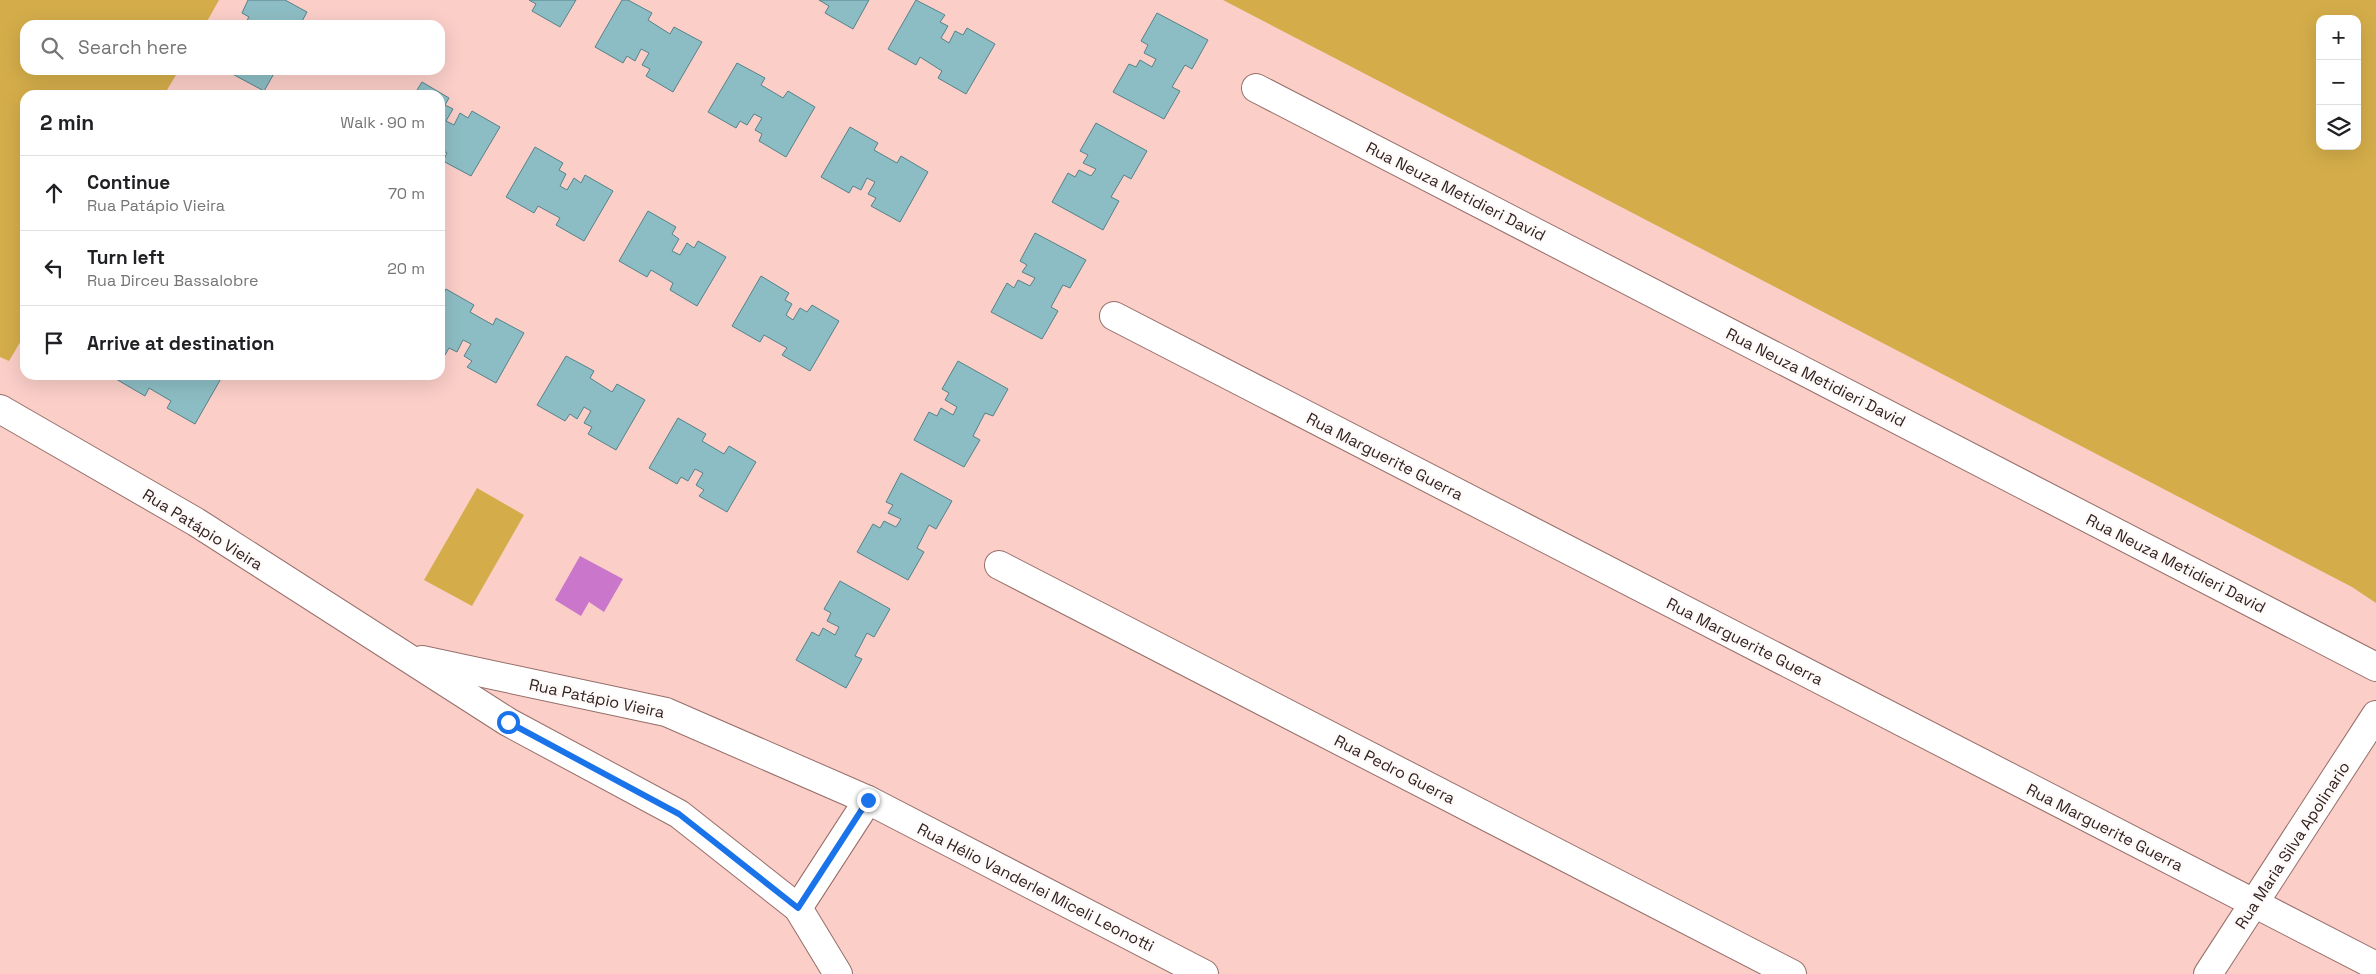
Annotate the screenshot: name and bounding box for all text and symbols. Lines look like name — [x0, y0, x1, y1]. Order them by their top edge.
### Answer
map controls — [2316, 15, 2361, 150]
button: + — [2316, 15, 2361, 60]
search box — [20, 20, 445, 75]
icon: search — [38, 34, 66, 62]
text: Search here — [78, 35, 188, 60]
button: − — [2316, 60, 2361, 105]
button: layers — [2316, 105, 2361, 150]
text: 2 min — [40, 109, 94, 136]
text: Walk · 90 m — [340, 112, 425, 133]
street label: Rua Neuza Metidieri David — [1362, 137, 1549, 246]
text: Continue — [87, 170, 170, 195]
icon: ahead — [40, 179, 68, 207]
text: 70 m — [388, 183, 425, 204]
text: Rua Patápio Vieira — [87, 195, 225, 216]
text: Turn left — [87, 245, 165, 270]
icon: left — [40, 254, 68, 282]
text: 20 m — [387, 258, 425, 279]
text: Rua Dirceu Bassalobre — [87, 270, 258, 291]
street label: Rua Neuza Metidieri David — [1722, 323, 1909, 432]
icon: arrive — [40, 329, 68, 357]
text: Arrive at destination — [87, 331, 275, 356]
street label: Rua Marguerite Guerra — [1303, 408, 1467, 505]
street label: Rua Patápio Vieira — [139, 484, 267, 575]
street label: Rua Neuza Metidieri David — [2082, 509, 2269, 618]
street label: Rua Marguerite Guerra — [1663, 593, 1827, 690]
street label: Rua Patápio Vieira — [527, 674, 667, 723]
route start — [497, 711, 520, 734]
street label: Rua Pedro Guerra — [1331, 730, 1459, 809]
street label: Rua Maria Silva Apolinario — [2230, 758, 2354, 933]
street label: Rua Marguerite Guerra — [2023, 779, 2187, 876]
route end — [857, 789, 880, 812]
street label: Rua Hélio Vanderlei Miceli Leonotti — [914, 818, 1158, 957]

